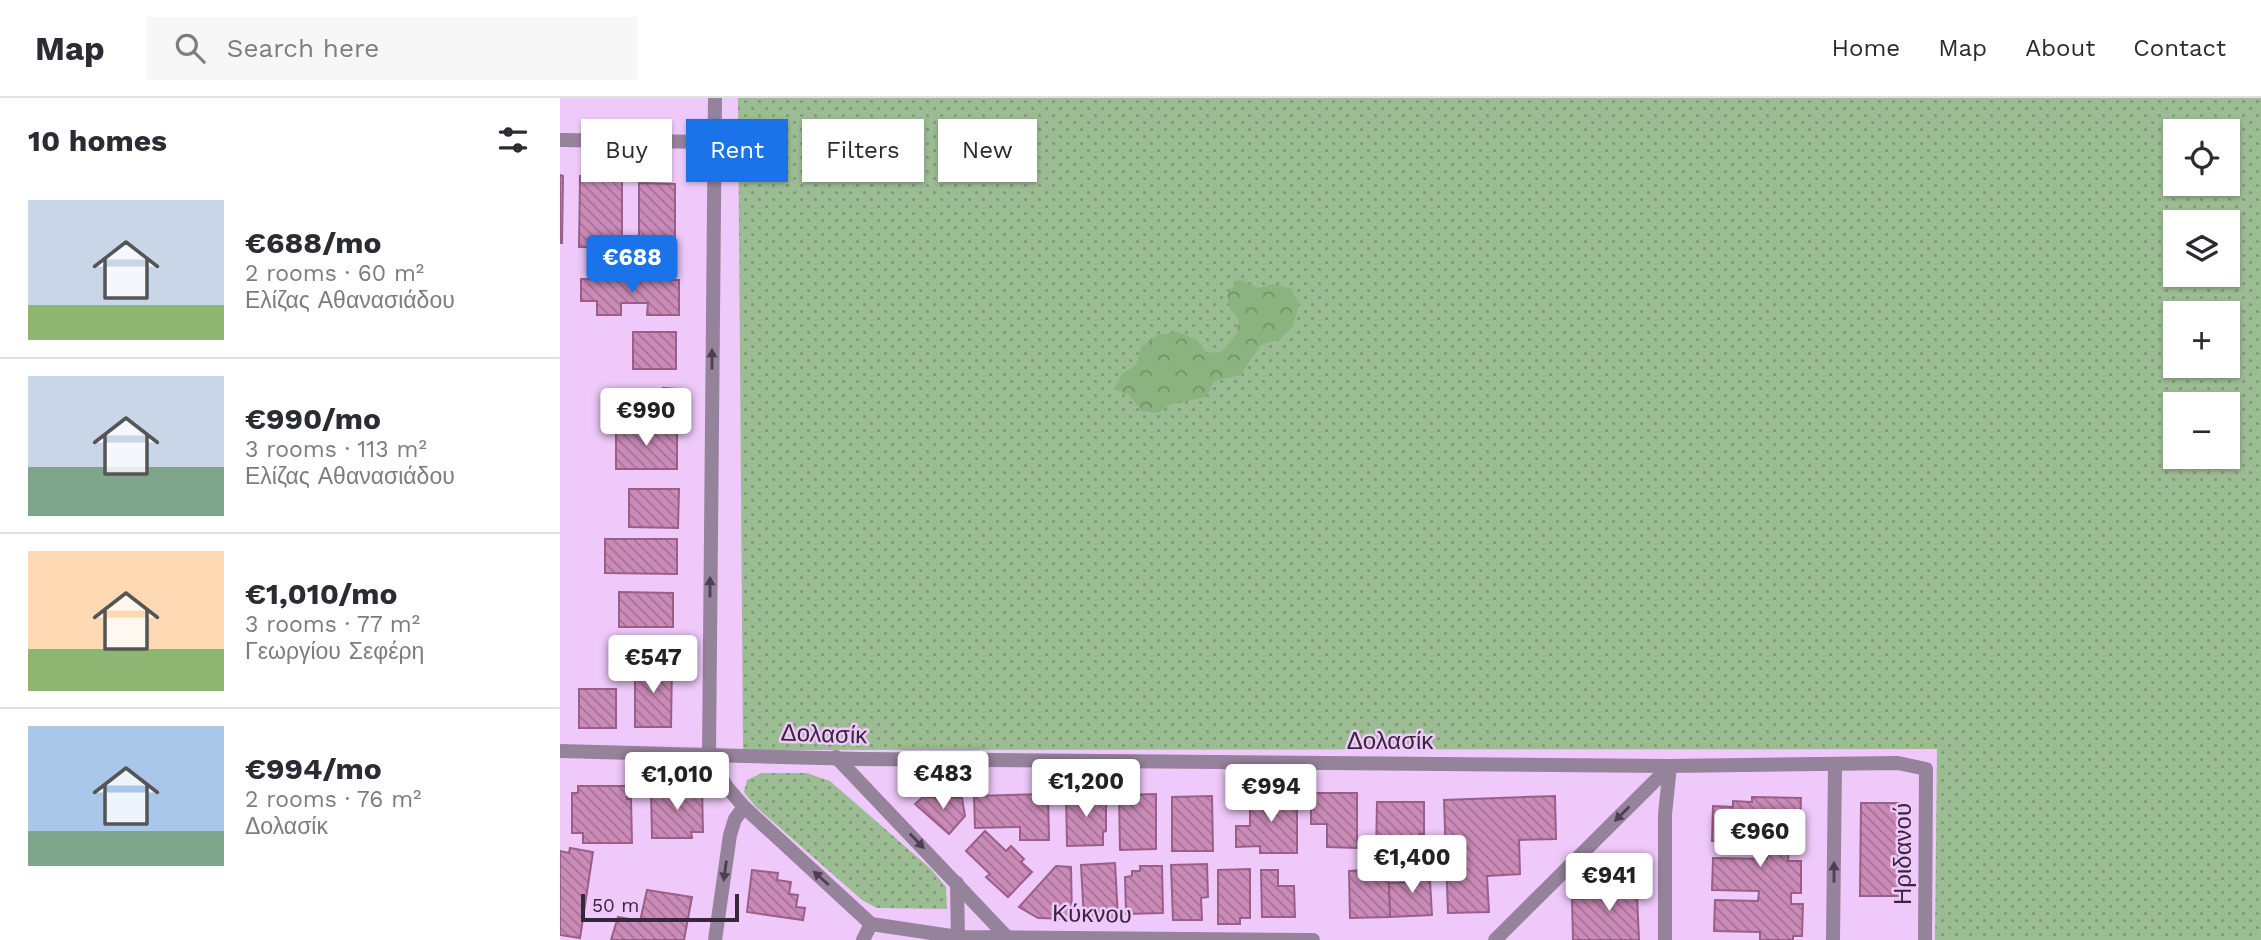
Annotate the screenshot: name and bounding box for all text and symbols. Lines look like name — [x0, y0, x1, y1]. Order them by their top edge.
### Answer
search box — [147, 17, 637, 80]
text: Map — [35, 29, 105, 68]
icon: search — [171, 29, 209, 67]
text: Search here — [227, 33, 379, 63]
text: Home — [1832, 34, 1900, 62]
text: Map — [1938, 34, 1987, 62]
text: About — [2025, 34, 2095, 62]
text: Contact — [2133, 34, 2226, 62]
chip: Buy — [581, 119, 672, 182]
chip: Rent — [686, 119, 788, 182]
chip: Filters — [802, 119, 924, 182]
chip: New — [938, 119, 1037, 182]
map controls — [2163, 119, 2240, 469]
button: locate — [2163, 119, 2240, 196]
icon: filters — [494, 121, 532, 159]
text: 10 homes — [28, 123, 167, 158]
button: layers — [2163, 210, 2240, 287]
text: €688/mo — [245, 225, 381, 260]
icon: home — [84, 228, 168, 312]
pin: €688 — [591, 236, 673, 295]
text: €688 — [602, 244, 662, 271]
text: 2 rooms · 60 m² — [245, 260, 424, 287]
text: Ελίζας Αθανασιάδου — [245, 287, 455, 314]
button: + — [2163, 301, 2240, 378]
one-way arrow — [706, 348, 718, 370]
pin: €990 — [605, 388, 687, 448]
button: − — [2163, 392, 2240, 469]
text: €990 — [616, 397, 676, 424]
text: €990/mo — [245, 401, 381, 436]
icon: home — [84, 404, 168, 488]
text: 3 rooms · 113 m² — [245, 436, 427, 463]
text: Ελίζας Αθανασιάδου — [245, 463, 455, 490]
one-way arrow — [705, 575, 716, 597]
text: €1,010/mo — [245, 576, 398, 611]
icon: home — [84, 579, 168, 663]
text: 3 rooms · 77 m² — [245, 611, 420, 638]
pin: €547 — [612, 636, 694, 695]
text: Γεωργίου Σεφέρη — [245, 638, 424, 665]
text: €547 — [624, 644, 682, 671]
street label: Δολασίκ — [780, 718, 869, 750]
street label: Δολασίκ — [1347, 727, 1434, 755]
text: €994/mo — [245, 751, 382, 786]
pin: €1,010 — [620, 752, 734, 812]
pin: €483 — [902, 752, 984, 811]
icon: home — [84, 754, 168, 838]
text: €483 — [914, 760, 972, 787]
pin: €1,200 — [1029, 760, 1143, 819]
text: €1,010 — [641, 761, 713, 788]
pin: €994 — [1230, 764, 1312, 824]
text: €1,200 — [1048, 768, 1124, 795]
text: €994 — [1241, 773, 1301, 800]
text: 2 rooms · 76 m² — [245, 786, 421, 813]
street label: Ηριδανού — [1889, 803, 1917, 905]
one-way arrow — [1614, 806, 1631, 822]
pin: €960 — [1719, 810, 1801, 869]
text: Δολασίκ — [245, 813, 328, 840]
text: €960 — [1730, 818, 1790, 845]
one-way arrow — [909, 833, 925, 850]
pin: €1,400 — [1355, 836, 1469, 895]
text: €1,400 — [1373, 844, 1451, 871]
pin: €941 — [1568, 854, 1650, 913]
one-way arrow — [719, 861, 730, 883]
one-way arrow — [1828, 861, 1840, 883]
text: €941 — [1582, 862, 1636, 889]
one-way arrow — [813, 870, 830, 886]
scale bar — [581, 891, 738, 923]
text: 50 m — [592, 894, 639, 917]
street label: Κύκνου — [1052, 899, 1132, 929]

